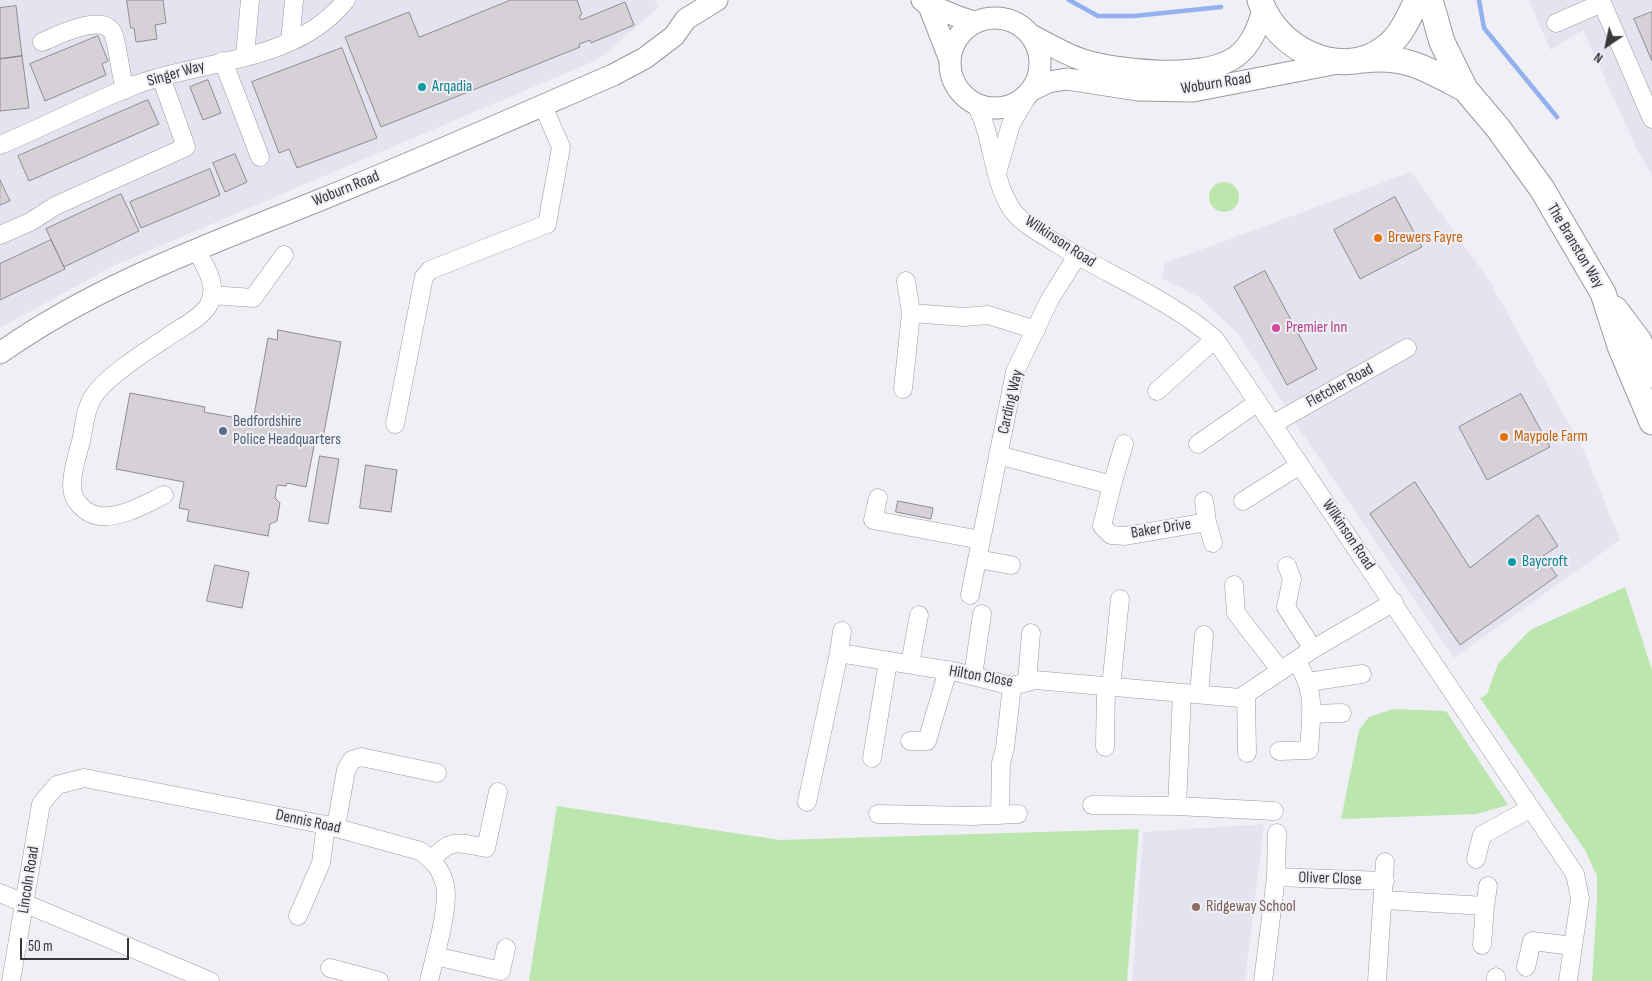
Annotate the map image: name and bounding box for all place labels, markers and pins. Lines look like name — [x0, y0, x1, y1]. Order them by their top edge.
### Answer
place label: Arqadia — [432, 77, 472, 97]
marker: Arqadia — [416, 81, 428, 93]
place label: Brewers Fayre — [1388, 228, 1463, 248]
marker: Brewers Fayre — [1372, 232, 1384, 244]
place label: Premier Inn — [1286, 318, 1347, 338]
marker: Premier Inn — [1270, 322, 1282, 334]
place label: Bedfordshire Police Headquarters — [233, 412, 341, 450]
marker: Bedfordshire Police Headquarters — [217, 425, 229, 437]
place label: Maypole Farm — [1514, 427, 1588, 447]
marker: Maypole Farm — [1498, 431, 1510, 443]
place label: Baycroft — [1522, 552, 1568, 572]
marker: Baycroft — [1506, 556, 1518, 568]
place label: Ridgeway School — [1206, 897, 1296, 917]
marker: Ridgeway School — [1190, 901, 1202, 913]

